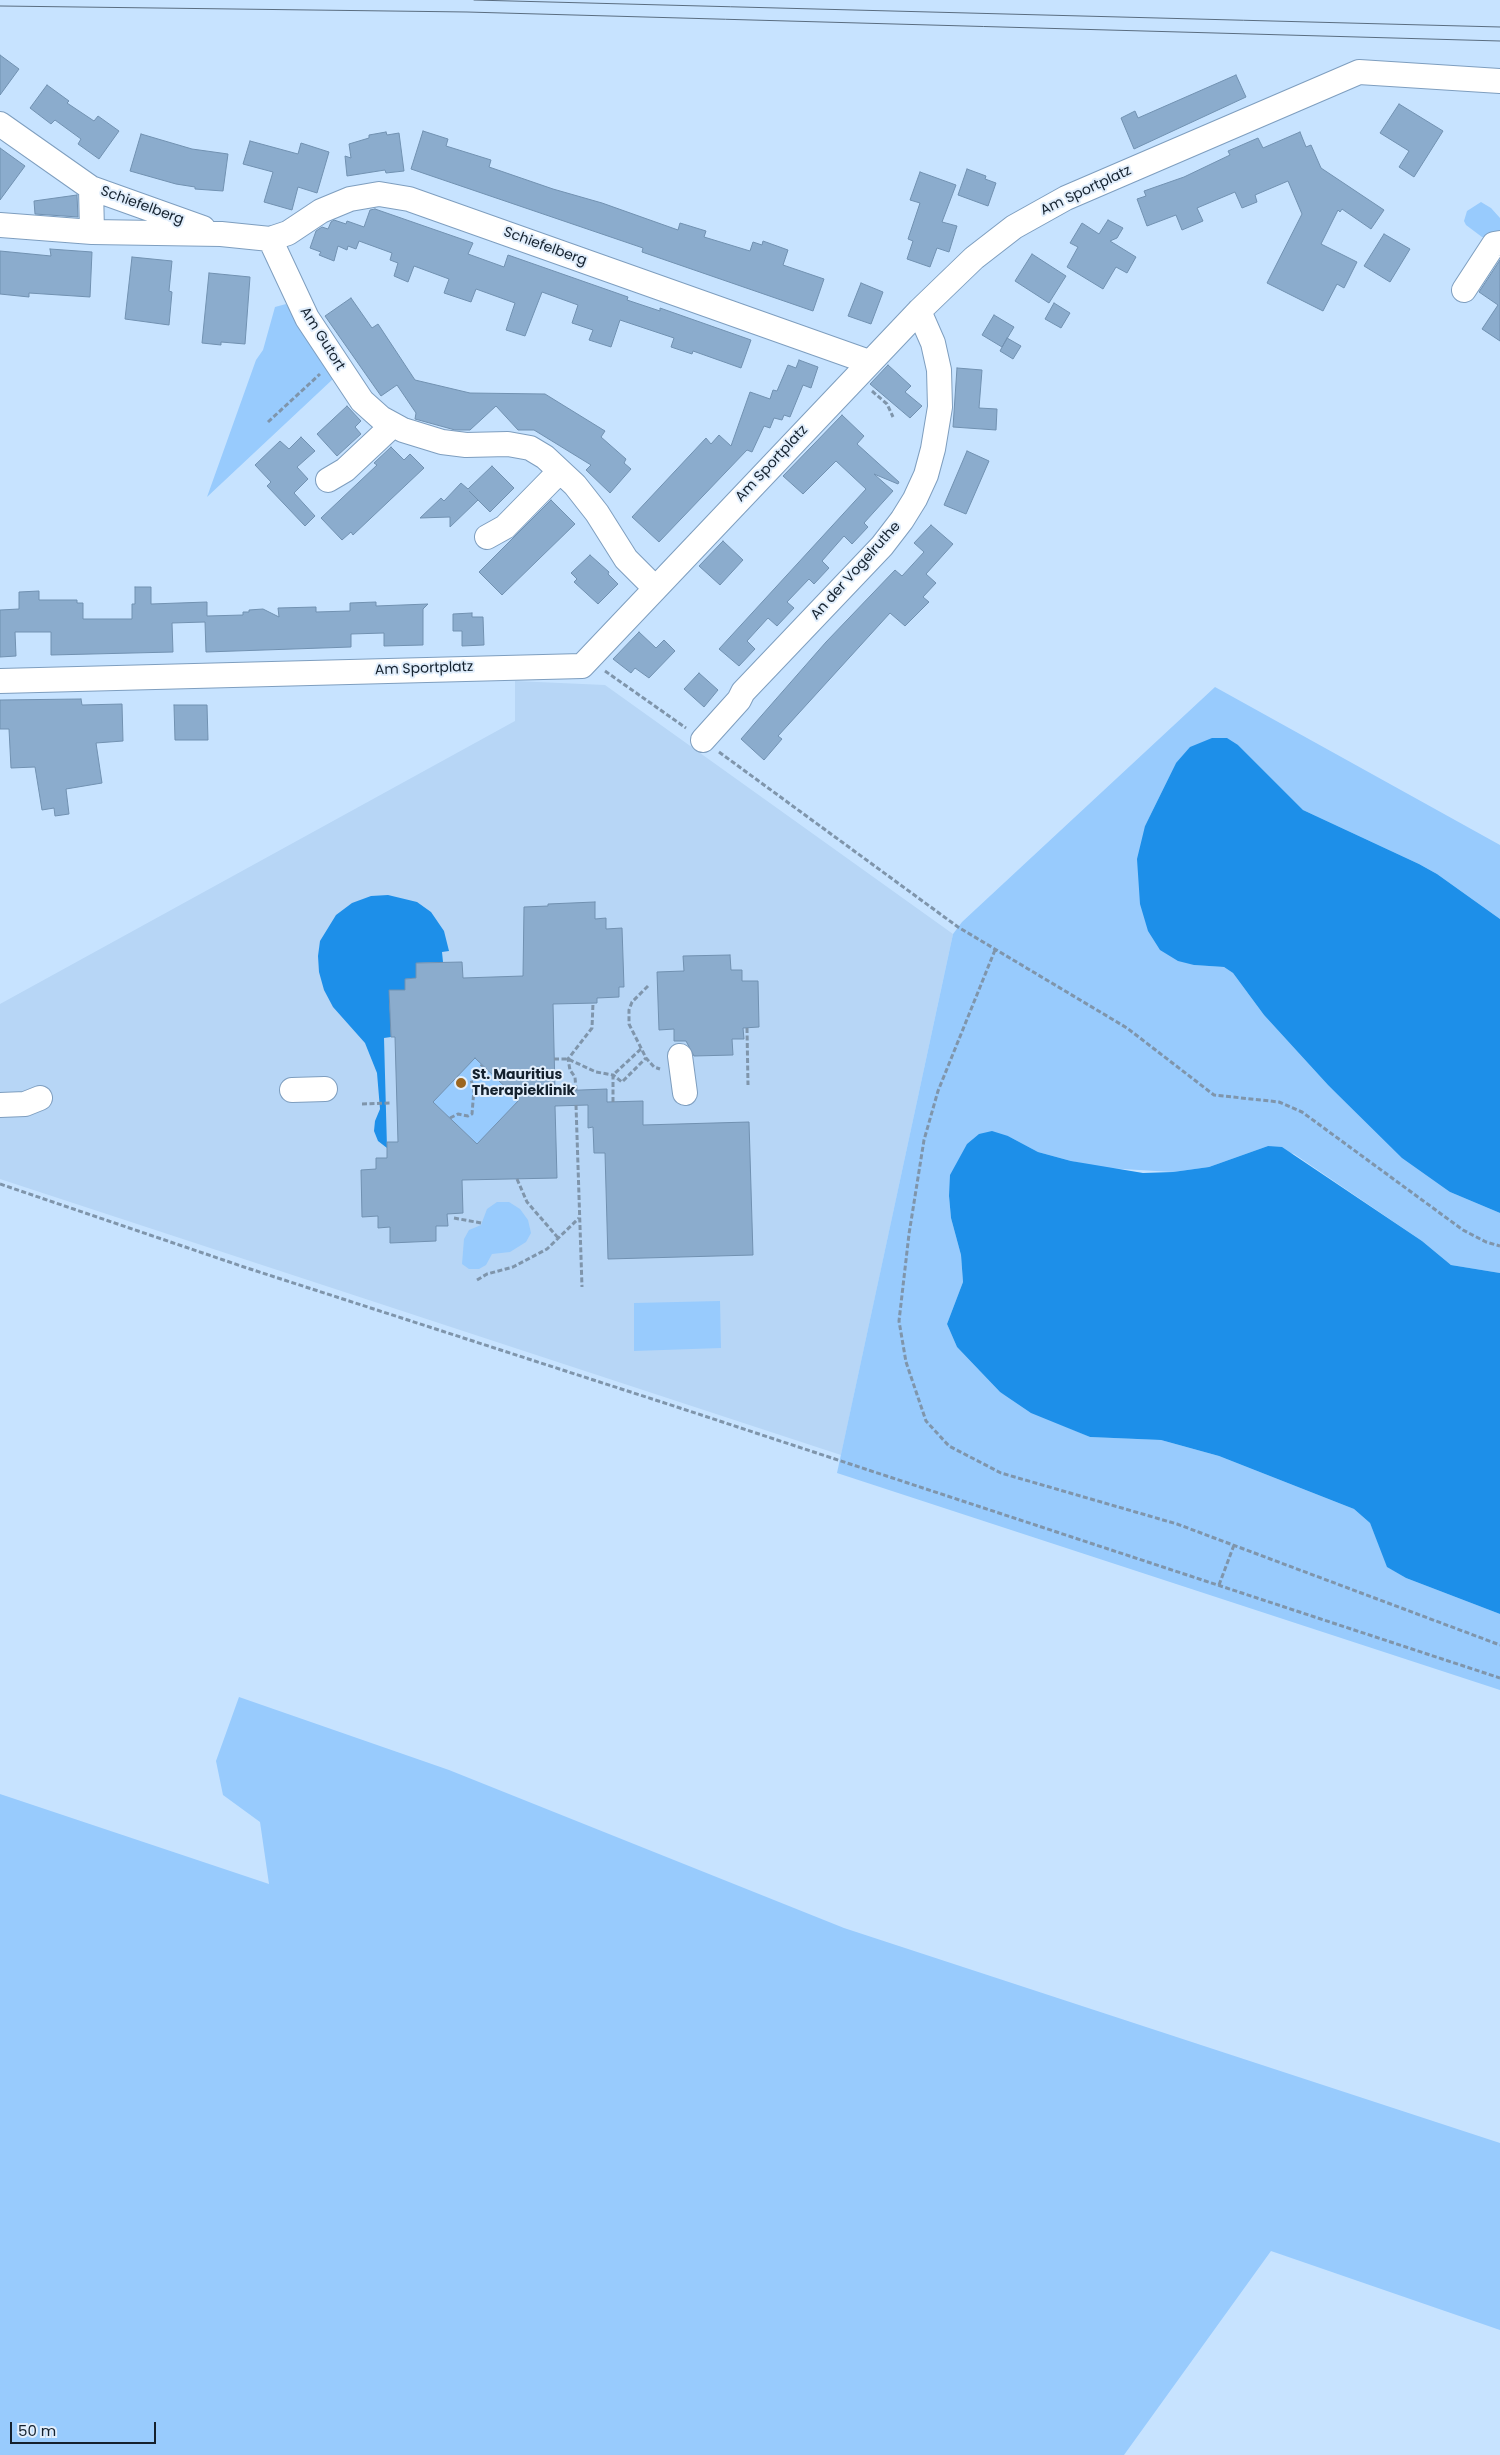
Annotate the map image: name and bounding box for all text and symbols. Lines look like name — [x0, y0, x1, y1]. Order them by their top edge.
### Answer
street label: Am Sportplatz — [1038, 163, 1134, 219]
street label: Schiefelberg — [98, 183, 186, 229]
street label: Schiefelberg — [501, 224, 589, 270]
street label: Am Gutort — [296, 304, 348, 374]
street label: Am Sportplatz — [732, 422, 812, 506]
street label: An der Vogelruthe — [808, 518, 904, 624]
street label: Am Sportplatz — [375, 659, 473, 679]
place label: St. Mauritius Therapieklinik — [472, 1067, 575, 1100]
marker: St. Mauritius Therapieklinik — [454, 1076, 468, 1090]
scale bar — [12, 2412, 159, 2444]
text: 50 m — [18, 2420, 56, 2441]

